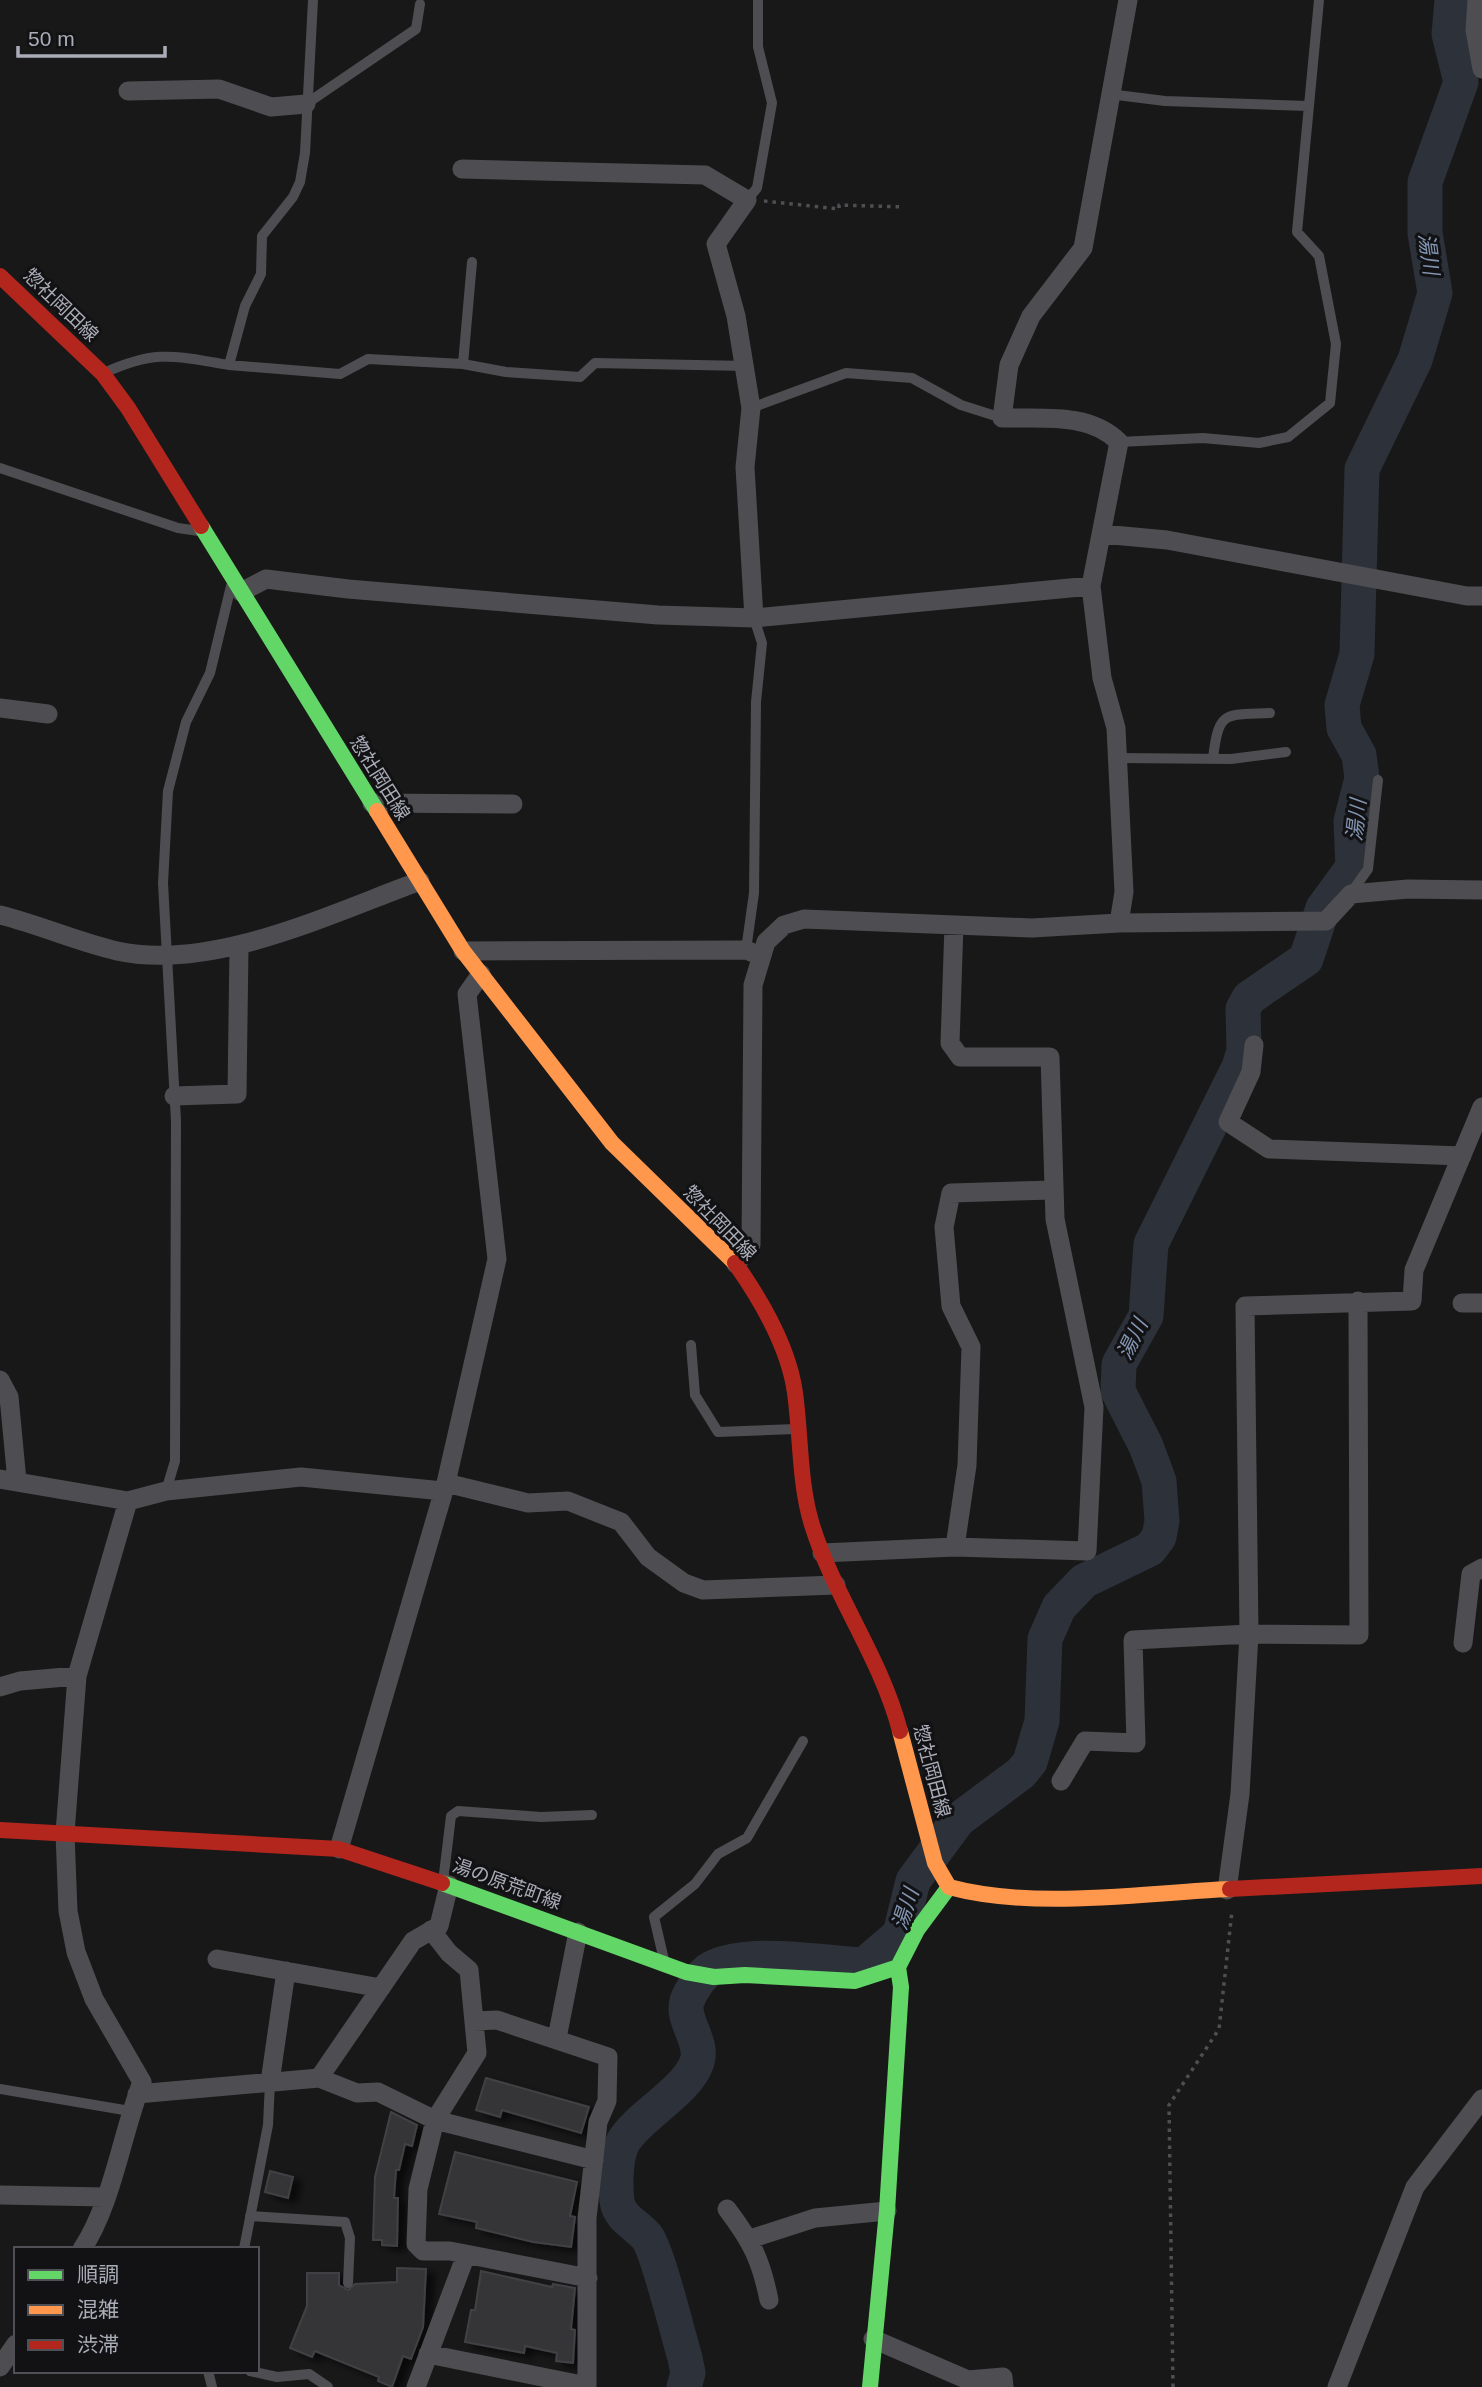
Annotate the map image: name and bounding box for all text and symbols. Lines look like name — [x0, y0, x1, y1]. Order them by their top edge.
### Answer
scale bar — [18, 14, 164, 58]
text: 50 m — [28, 27, 75, 50]
water label: 湯川 — [1415, 232, 1444, 278]
street label: 惣社岡田線 — [20, 264, 102, 346]
street label: 惣社岡田線 — [346, 732, 414, 824]
water label: 湯川 — [1342, 796, 1370, 842]
street label: 惣社岡田線 — [679, 1182, 761, 1264]
water label: 湯川 — [1112, 1313, 1152, 1363]
street label: 惣社岡田線 — [910, 1722, 954, 1820]
street label: 湯の原荒町線 — [450, 1855, 564, 1913]
water label: 湯川 — [888, 1884, 923, 1933]
legend — [14, 2247, 259, 2373]
text: 順調 — [77, 2263, 119, 2286]
text: 混雑 — [77, 2298, 119, 2321]
text: 渋滞 — [77, 2333, 119, 2356]

